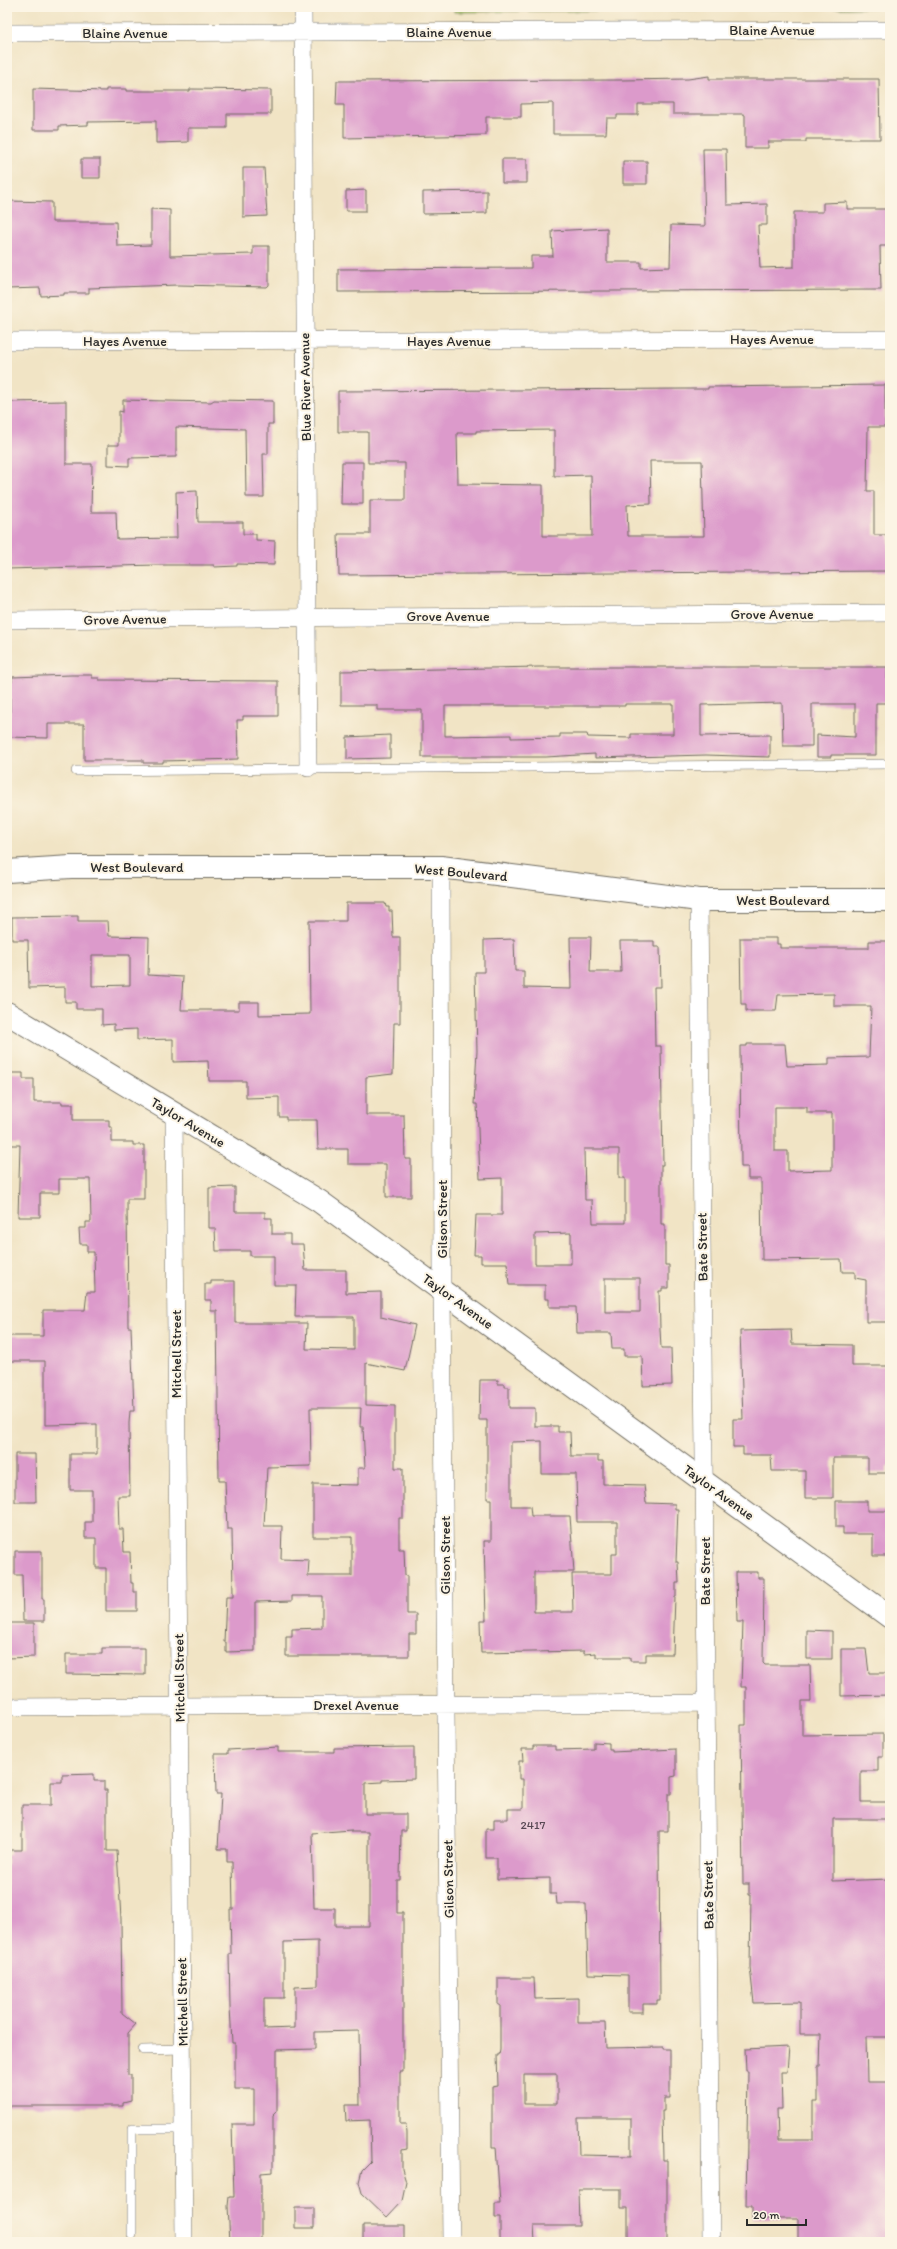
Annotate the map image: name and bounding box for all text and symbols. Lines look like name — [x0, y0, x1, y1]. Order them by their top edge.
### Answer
street label: Blaine Avenue — [729, 22, 815, 39]
street label: Blaine Avenue — [406, 24, 492, 41]
street label: Blaine Avenue — [82, 25, 168, 42]
street label: Hayes Avenue — [730, 331, 814, 348]
street label: Blue River Avenue — [296, 332, 315, 441]
street label: Hayes Avenue — [83, 333, 167, 350]
street label: Hayes Avenue — [407, 333, 491, 350]
street label: Grove Avenue — [730, 606, 814, 623]
street label: Grove Avenue — [406, 608, 490, 625]
street label: Grove Avenue — [83, 610, 167, 629]
street label: West Boulevard — [90, 859, 184, 876]
street label: West Boulevard — [414, 860, 509, 885]
street label: West Boulevard — [736, 892, 830, 909]
street label: Taylor Avenue — [147, 1094, 228, 1151]
street label: Gilson Street — [434, 1180, 451, 1258]
street label: Bate Street — [693, 1213, 712, 1281]
street label: Taylor Avenue — [419, 1270, 497, 1333]
street label: Mitchell Street — [168, 1310, 185, 1398]
street label: Taylor Avenue — [680, 1461, 758, 1524]
street label: Gilson Street — [437, 1516, 454, 1594]
street label: Bate Street — [697, 1537, 714, 1605]
street label: Mitchell Street — [170, 1634, 189, 1722]
street label: Drexel Avenue — [313, 1697, 399, 1714]
house number: 2417 — [520, 1818, 546, 1832]
street label: Gilson Street — [439, 1839, 458, 1919]
street label: Bate Street — [699, 1861, 718, 1929]
street label: Mitchell Street — [173, 1958, 192, 2046]
scale bar — [747, 2201, 806, 2227]
text: 20 m — [753, 2208, 780, 2222]

